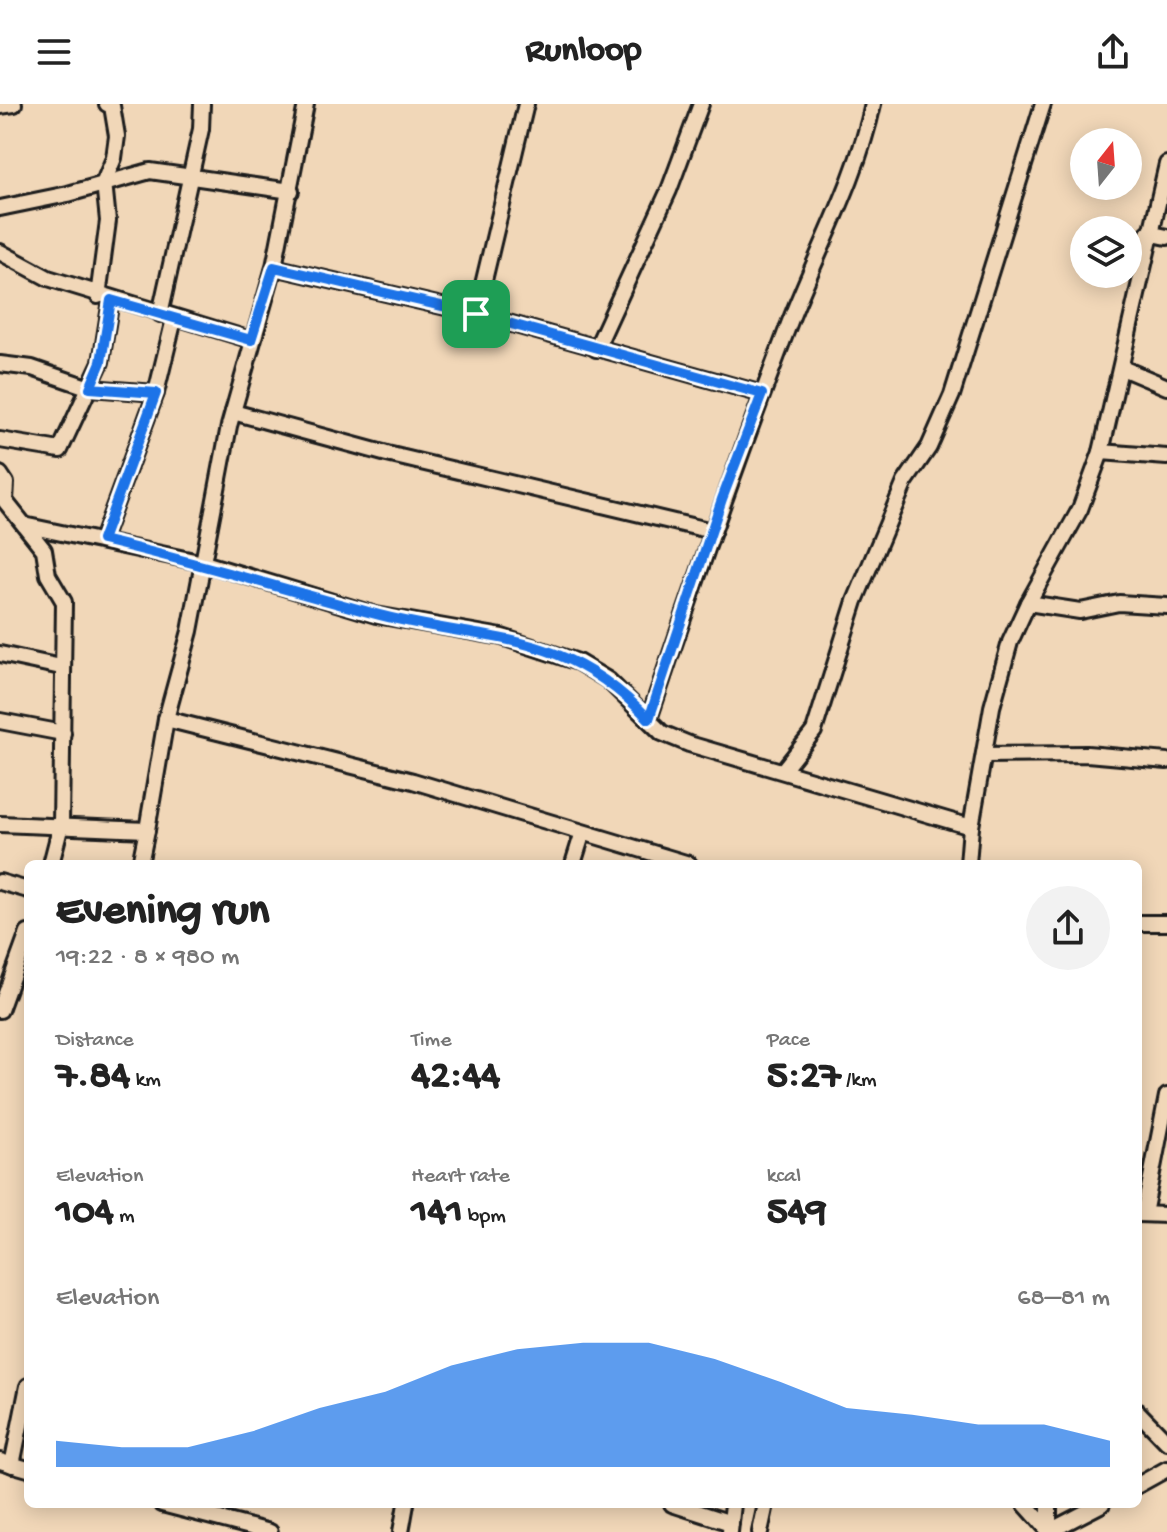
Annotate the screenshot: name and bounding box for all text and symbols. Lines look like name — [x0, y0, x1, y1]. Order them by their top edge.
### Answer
icon: menu — [32, 30, 76, 74]
icon: share — [1091, 30, 1135, 74]
text: Runloop — [526, 31, 641, 74]
north arrow — [1070, 128, 1142, 200]
map controls — [1070, 128, 1142, 288]
button: layers — [1070, 216, 1142, 288]
pin — [442, 280, 510, 348]
icon: arrive — [454, 292, 498, 336]
button: share — [1026, 886, 1110, 970]
text: Evening run — [56, 887, 269, 939]
text: 19:22 · 8 × 980 m — [56, 943, 239, 974]
text: Distance — [56, 1028, 134, 1054]
text: Time — [411, 1028, 452, 1054]
text: Pace — [767, 1028, 810, 1054]
text: 7.84 — [56, 1054, 130, 1101]
text: 42:44 — [411, 1054, 500, 1101]
text: 5:27 — [767, 1054, 841, 1101]
text: km — [130, 1068, 161, 1094]
text: /km — [841, 1068, 877, 1094]
text: Elevation — [56, 1164, 143, 1190]
text: Heart rate — [411, 1164, 510, 1190]
text: kcal — [767, 1164, 801, 1190]
text: 104 — [56, 1190, 114, 1237]
text: 141 — [411, 1190, 463, 1237]
text: 549 — [767, 1190, 827, 1237]
text: m — [114, 1204, 135, 1230]
text: bpm — [463, 1204, 506, 1230]
text: Elevation — [56, 1284, 159, 1315]
text: 68–81 m — [1017, 1284, 1110, 1315]

